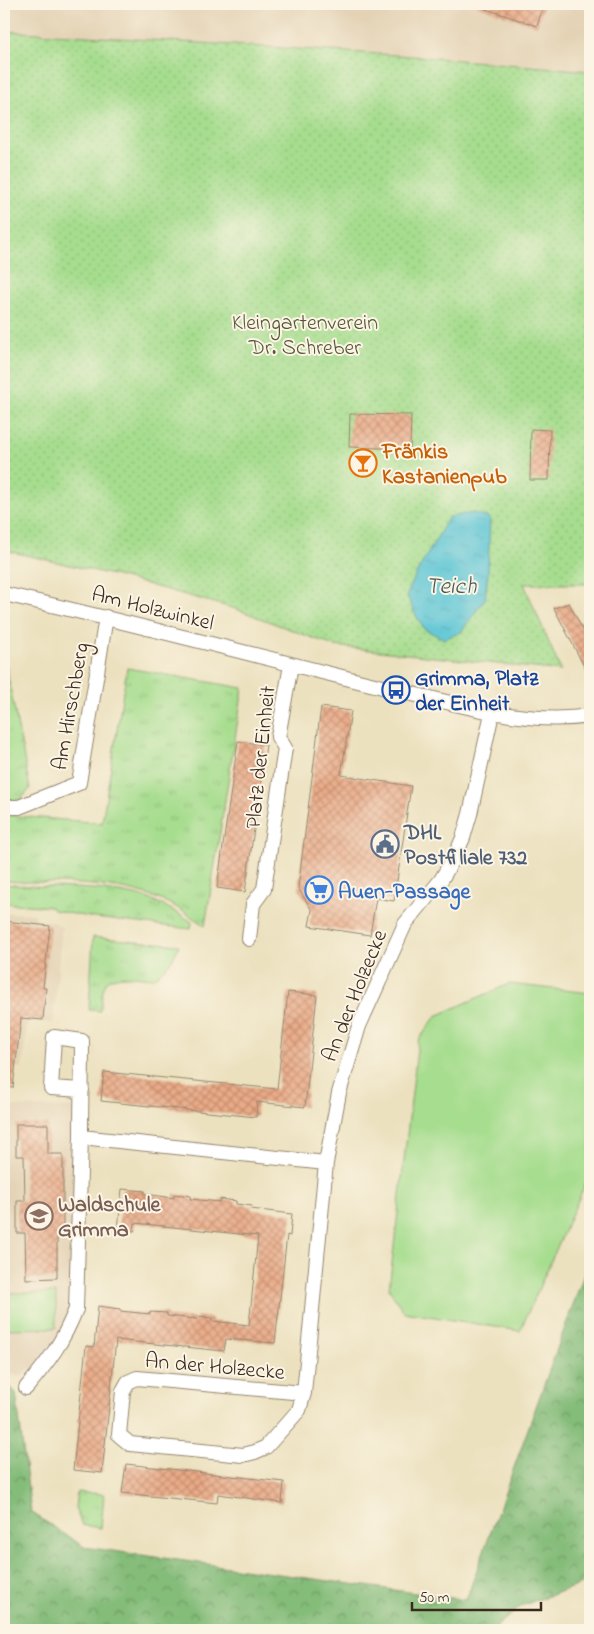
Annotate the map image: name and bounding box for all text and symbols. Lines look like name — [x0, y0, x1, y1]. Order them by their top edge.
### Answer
park label: Kleingartenverein Dr. Schreber — [232, 308, 378, 365]
place label: Fränkis Kastanienpub — [381, 437, 507, 494]
bar icon: Fränkis Kastanienpub — [348, 448, 378, 478]
water label: Teich — [426, 570, 477, 605]
street label: Am Holzwinkel — [88, 579, 217, 641]
street label: Am Hirschberg — [45, 640, 100, 773]
place label: Grimma, Platz der Einheit — [415, 664, 539, 721]
bus stop icon: Grimma, Platz der Einheit — [381, 675, 411, 705]
street label: Platz der Einheit — [239, 684, 285, 830]
place label: DHL Postfiliale 732 — [403, 818, 527, 875]
public building icon: DHL Postfiliale 732 — [370, 829, 400, 859]
supermarket icon: Auen-Passage — [304, 875, 334, 905]
place label: Auen-Passage — [338, 877, 471, 910]
street label: An der Holzecke — [315, 925, 397, 1067]
place label: Waldschule Grimma — [58, 1190, 162, 1247]
school or university icon: Waldschule Grimma — [24, 1201, 54, 1231]
street label: An der Holzecke — [144, 1346, 286, 1390]
scale bar — [412, 1579, 540, 1611]
text: 50 m — [419, 1587, 450, 1609]

